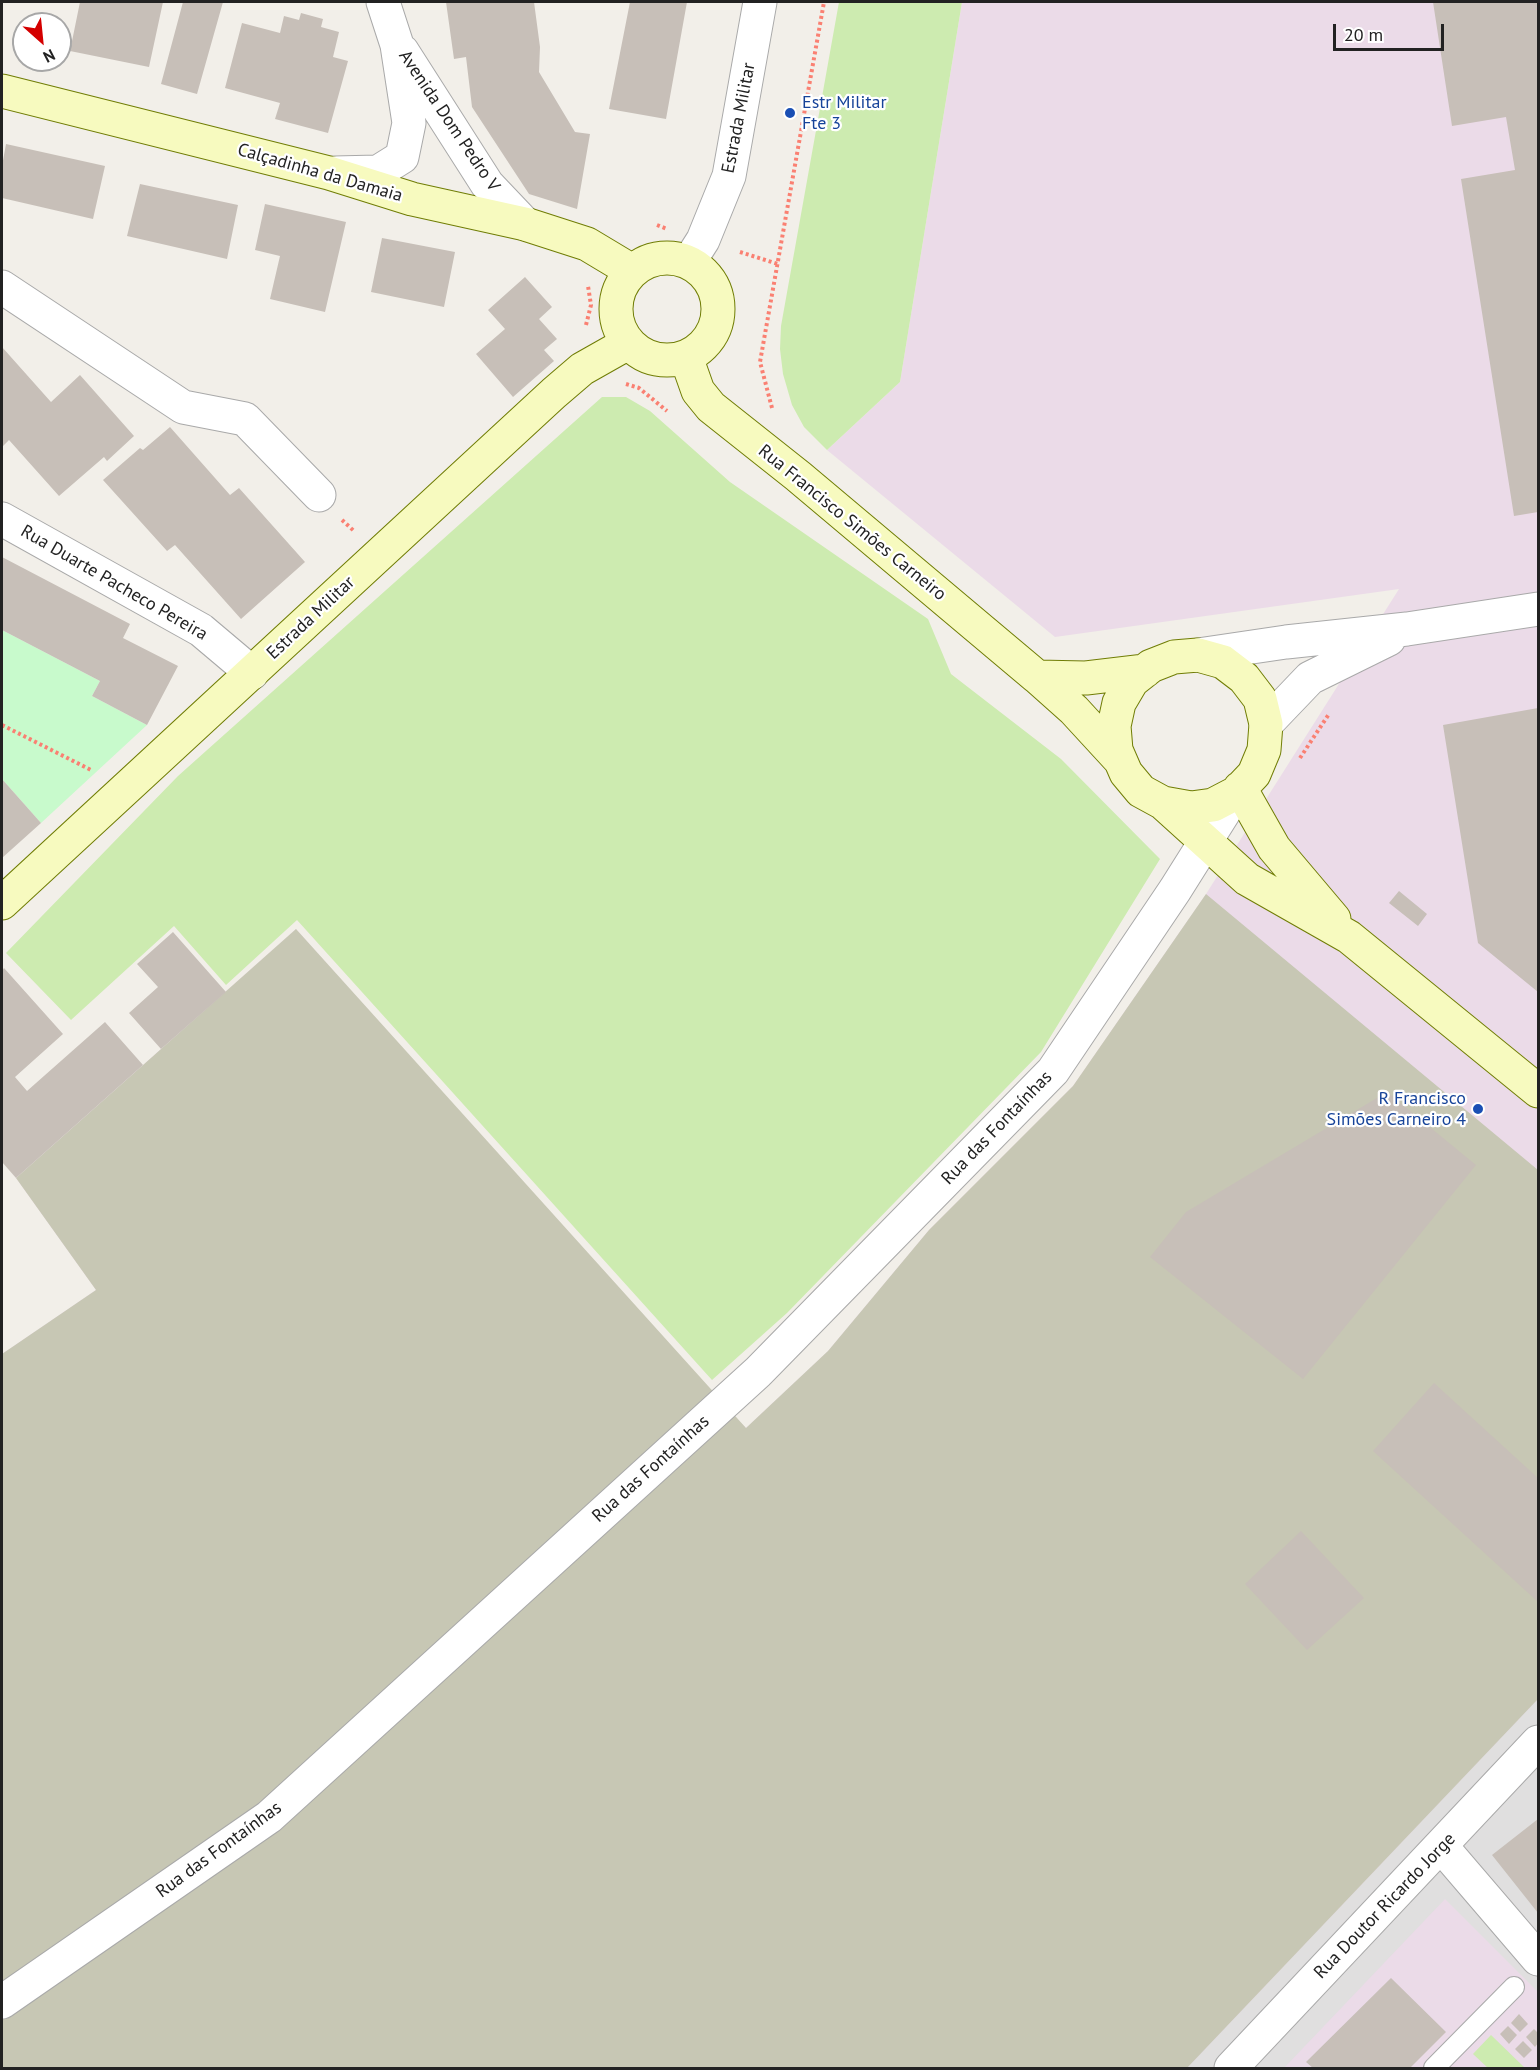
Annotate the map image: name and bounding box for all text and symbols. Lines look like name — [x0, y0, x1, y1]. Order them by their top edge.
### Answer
north arrow — [12, 12, 72, 72]
scale bar — [1336, 12, 1447, 50]
text: 20 m — [1344, 23, 1383, 46]
text: N — [40, 45, 58, 68]
street label: Avenida Dom Pedro V — [394, 46, 504, 196]
street label: Estrada Militar — [718, 61, 760, 175]
place label: Estr Militar Fte 3 — [802, 92, 887, 134]
marker: Estr Militar Fte 3 — [783, 106, 797, 120]
street label: Calçadinha da Damaia — [235, 139, 405, 207]
street label: Rua Francisco Simões Carneiro — [754, 440, 950, 606]
street label: Rua Duarte Pacheco Pereira — [17, 521, 211, 645]
street label: Estrada Militar — [263, 572, 359, 664]
street label: Rua das Fontaínhas — [937, 1067, 1057, 1189]
place label: R Francisco Simões Carneiro 4 — [1327, 1088, 1466, 1130]
marker: R Francisco Simões Carneiro 4 — [1471, 1102, 1485, 1116]
street label: Rua das Fontaínhas — [588, 1411, 714, 1527]
street label: Rua das Fontaínhas — [152, 1797, 286, 1903]
street label: Rua Doutor Ricardo Jorge — [1310, 1829, 1460, 1983]

